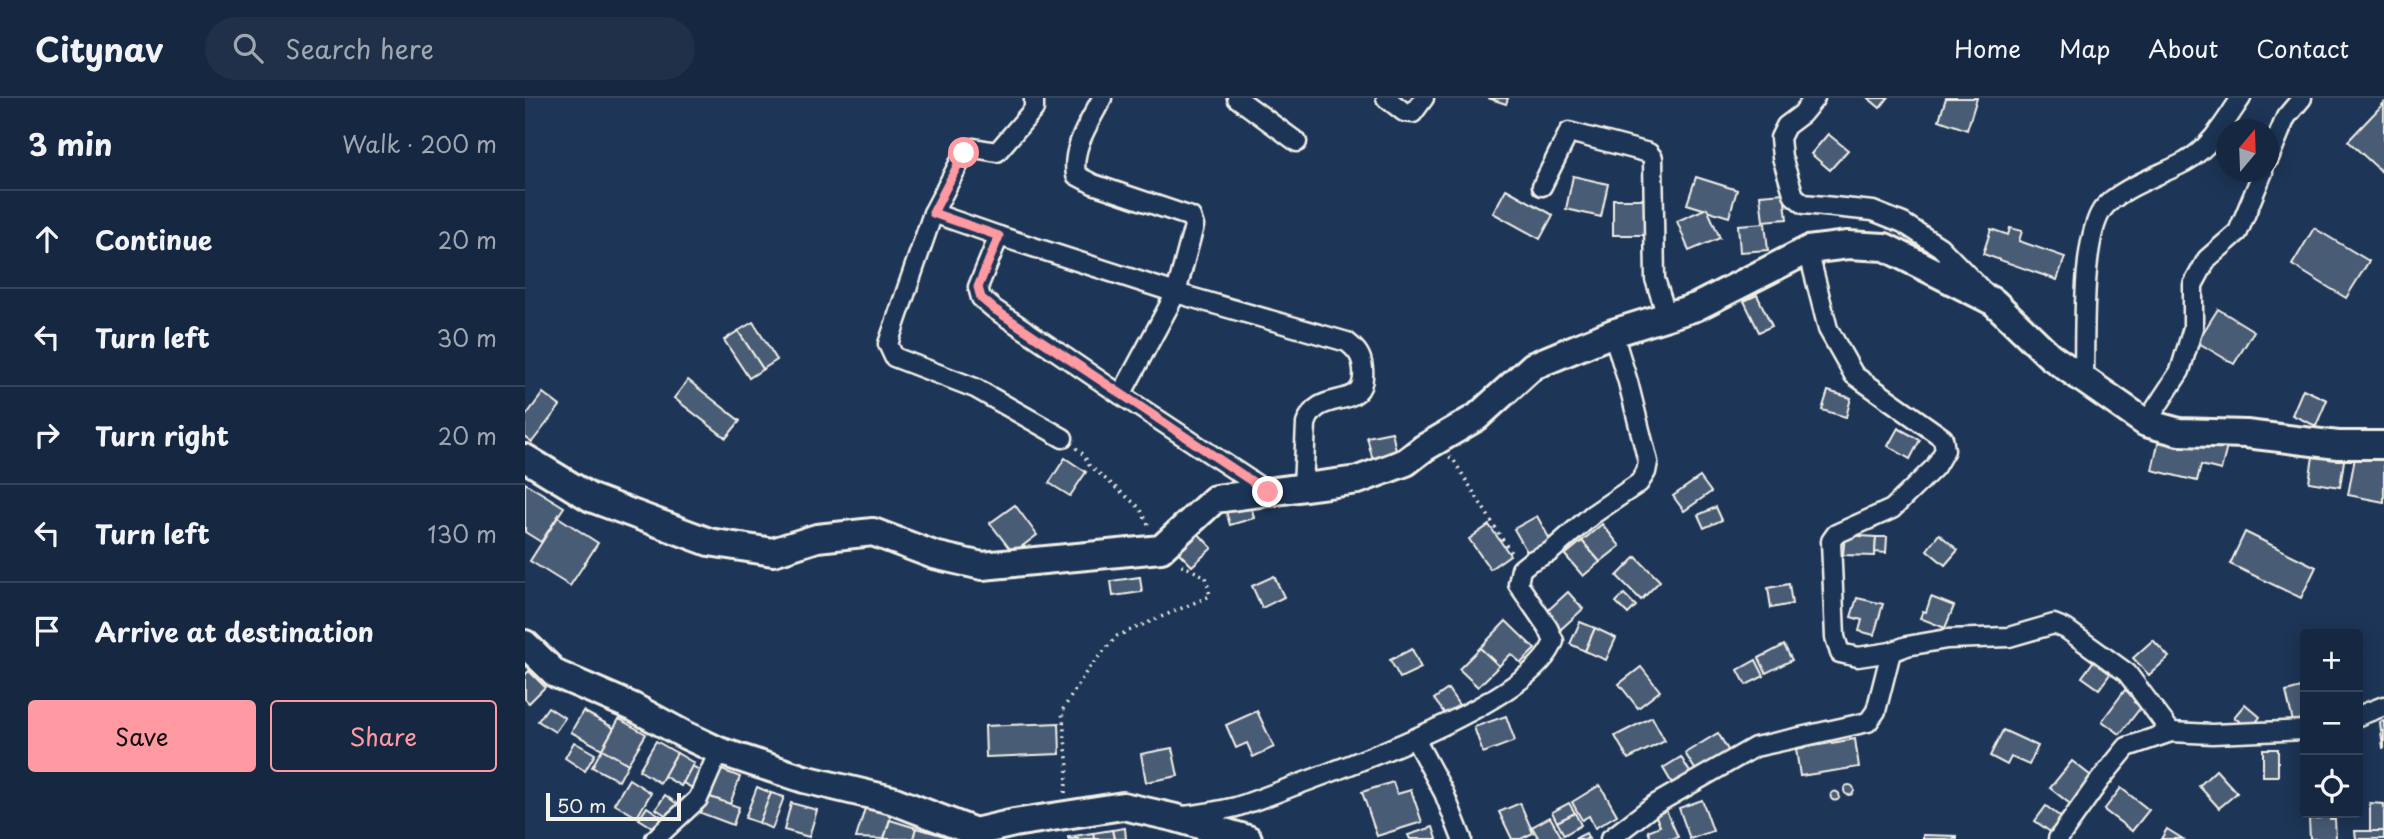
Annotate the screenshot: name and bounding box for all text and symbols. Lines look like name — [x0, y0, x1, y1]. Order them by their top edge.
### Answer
search box — [205, 17, 695, 80]
text: Citynav — [35, 23, 163, 73]
icon: search — [229, 29, 267, 67]
text: Search here — [285, 29, 434, 68]
text: Home — [1954, 30, 2021, 66]
text: Map — [2059, 30, 2110, 66]
text: About — [2148, 30, 2218, 66]
text: Contact — [2256, 30, 2349, 66]
north arrow — [2216, 119, 2279, 182]
text: 3 min — [28, 121, 113, 166]
text: Walk · 200 m — [342, 126, 497, 161]
route start — [948, 137, 979, 168]
icon: ahead — [28, 220, 66, 258]
text: Continue — [95, 220, 212, 259]
text: 20 m — [438, 222, 497, 257]
icon: left — [28, 318, 66, 356]
text: Turn left — [95, 318, 210, 357]
text: 30 m — [436, 320, 497, 355]
icon: right — [28, 416, 66, 454]
text: Turn right — [95, 416, 229, 455]
text: 20 m — [438, 418, 497, 453]
route end — [1252, 476, 1283, 507]
icon: left — [28, 514, 66, 552]
text: Turn left — [95, 514, 210, 553]
text: 130 m — [427, 516, 497, 551]
icon: arrive — [28, 612, 66, 650]
text: Arrive at destination — [95, 612, 374, 651]
map controls — [2300, 629, 2363, 818]
button: + — [2300, 629, 2363, 692]
button: − — [2300, 692, 2363, 755]
button: Save — [28, 700, 256, 772]
button: Share — [270, 700, 497, 772]
button: locate — [2300, 755, 2363, 818]
scale bar — [546, 790, 681, 822]
text: 50 m — [557, 791, 606, 819]

